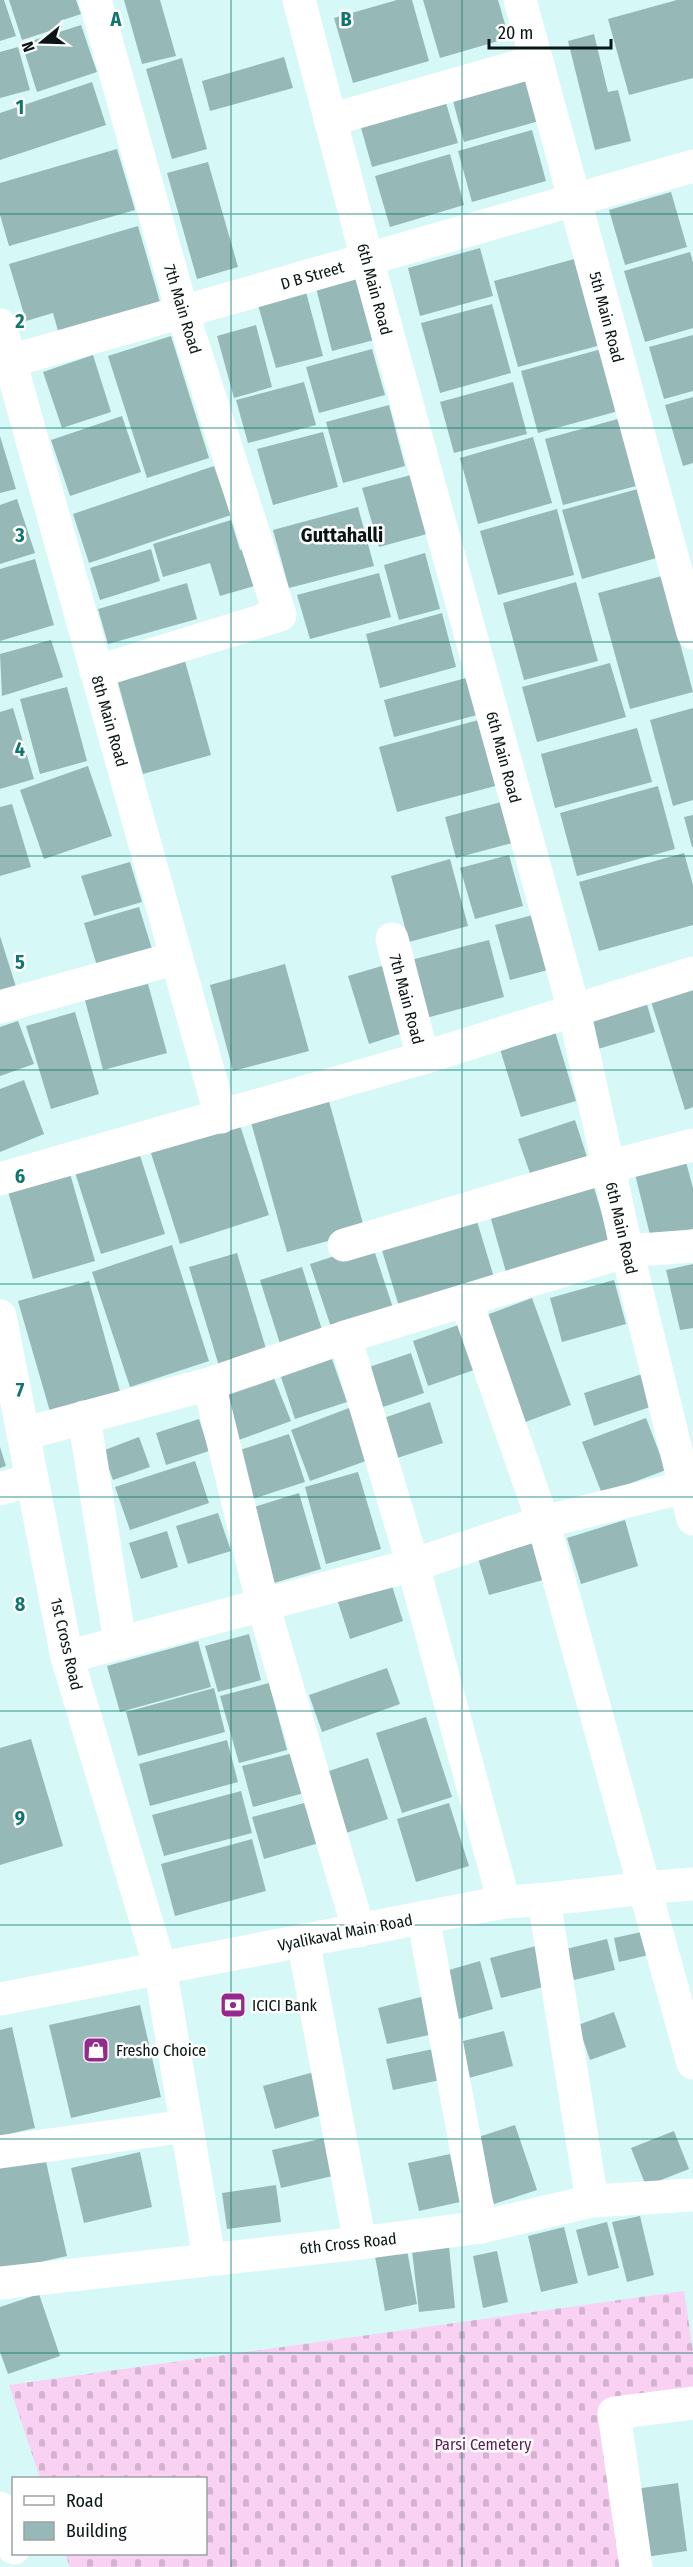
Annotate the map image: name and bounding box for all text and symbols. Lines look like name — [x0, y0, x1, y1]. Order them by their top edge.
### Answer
text: A — [110, 7, 123, 31]
text: B — [340, 7, 352, 31]
north arrow — [12, 12, 72, 72]
scale bar — [489, 12, 610, 50]
text: 20 m — [498, 22, 533, 44]
text: N — [18, 39, 39, 54]
text: 1 — [16, 95, 24, 119]
street label: 6th Main Road — [353, 241, 396, 337]
street label: D B Street — [278, 257, 347, 294]
street label: 7th Main Road — [160, 262, 205, 356]
street label: 5th Main Road — [585, 270, 628, 365]
text: 2 — [14, 309, 25, 333]
text: 3 — [14, 523, 25, 547]
district label: Guttahalli — [301, 523, 383, 547]
street label: 8th Main Road — [87, 673, 132, 769]
street label: 6th Main Road — [482, 709, 525, 805]
text: 4 — [15, 737, 25, 761]
text: 5 — [15, 950, 25, 974]
street label: 7th Main Road — [385, 952, 428, 1046]
text: 6 — [15, 1164, 25, 1188]
street label: 6th Main Road — [602, 1180, 641, 1276]
text: 7 — [16, 1378, 25, 1402]
text: 8 — [15, 1592, 26, 1616]
street label: 1st Cross Road — [47, 1596, 86, 1692]
text: 9 — [15, 1806, 25, 1830]
street label: Vyalikaval Main Road — [276, 1910, 414, 1955]
bank icon: ICICI Bank — [218, 1990, 248, 2020]
place label: ICICI Bank — [252, 1996, 318, 2015]
shop icon: Fresho Choice — [81, 2035, 111, 2065]
place label: Fresho Choice — [116, 2041, 206, 2060]
street label: 6th Cross Road — [299, 2229, 397, 2258]
park label: Parsi Cemetery — [435, 2435, 532, 2454]
legend — [12, 2477, 207, 2555]
text: Road — [66, 2490, 103, 2512]
text: Building — [66, 2520, 127, 2542]

